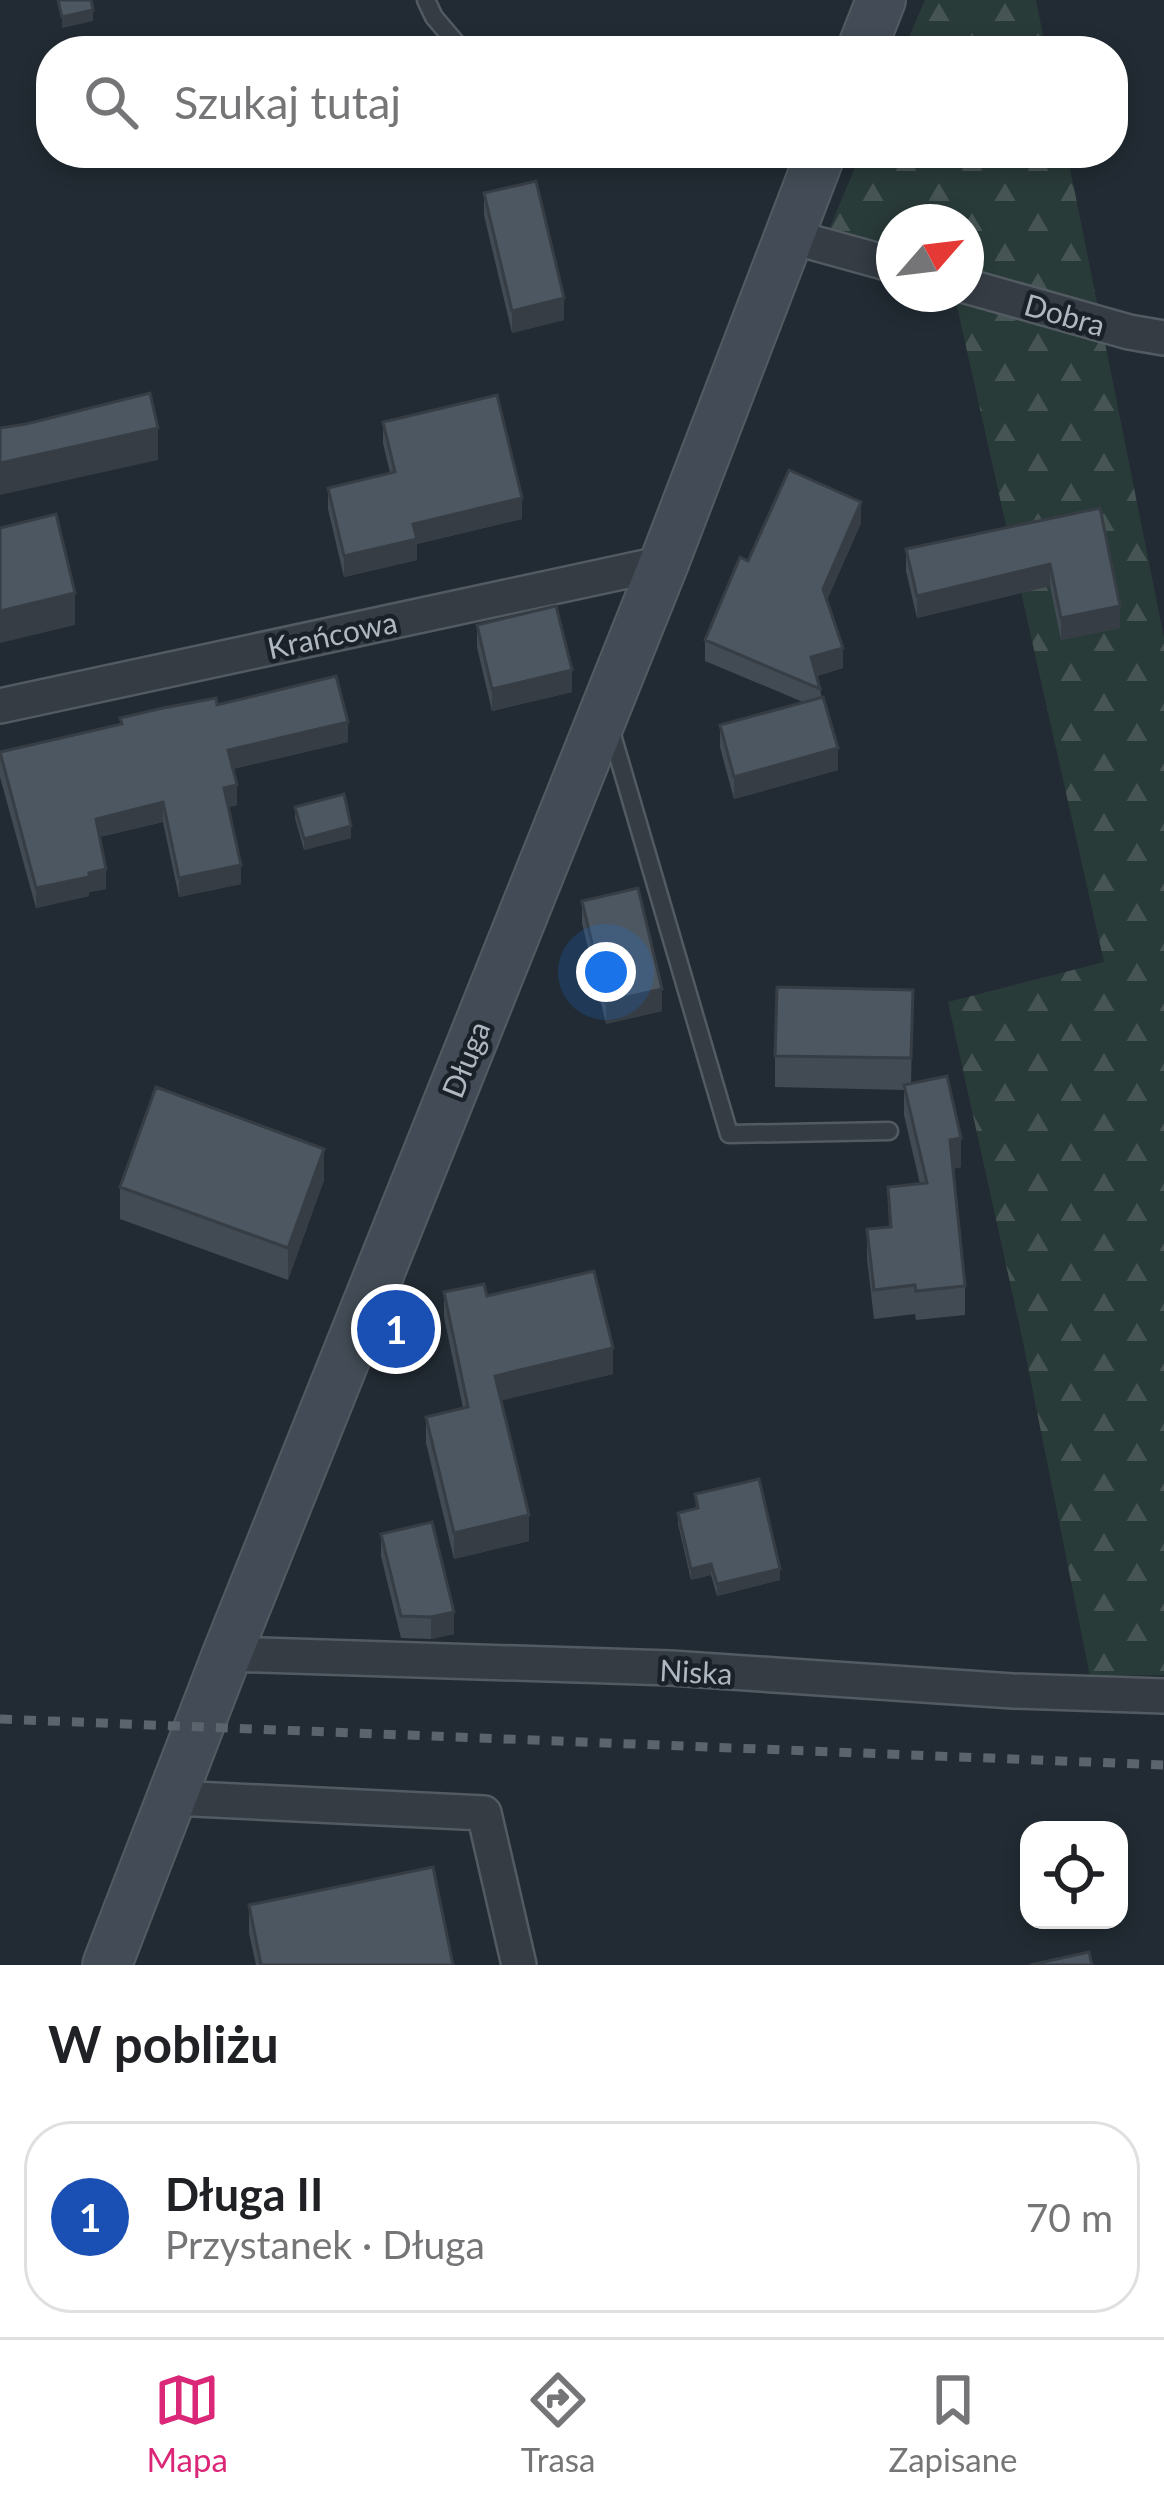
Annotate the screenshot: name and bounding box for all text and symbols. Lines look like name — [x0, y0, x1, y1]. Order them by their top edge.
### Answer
search box — [36, 36, 1128, 168]
icon: search — [78, 69, 144, 135]
text: Szukaj tutaj — [174, 75, 401, 129]
north arrow — [876, 204, 984, 312]
street label: Dobra — [1021, 285, 1109, 343]
street label: Krańcowa — [264, 603, 400, 665]
your location — [576, 942, 636, 1002]
street label: Długa — [434, 1016, 496, 1102]
pin: 1 — [357, 1284, 435, 1374]
street label: Niska — [659, 1651, 733, 1691]
map controls — [1020, 1821, 1128, 1929]
button: locate — [1020, 1821, 1128, 1929]
text: W pobliżu — [48, 2013, 279, 2074]
text: Długa II — [165, 2167, 323, 2221]
text: 1 — [79, 2194, 101, 2240]
text: 70 m — [1026, 2194, 1113, 2240]
text: Przystanek · Długa — [165, 2221, 485, 2267]
tab: Mapa — [146, 2367, 228, 2479]
tab: Trasa — [521, 2367, 596, 2479]
tab: Zapisane — [888, 2367, 1018, 2479]

